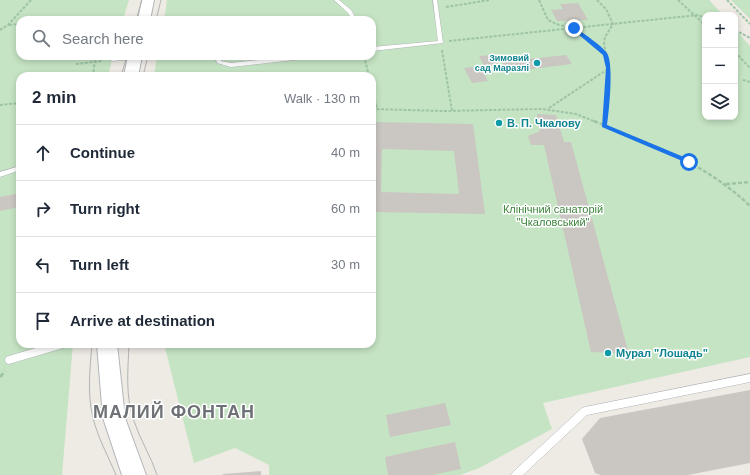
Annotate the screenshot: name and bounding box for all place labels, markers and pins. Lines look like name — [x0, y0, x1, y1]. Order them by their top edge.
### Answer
place label: Зимовий сад Маразлі — [475, 53, 529, 73]
marker: Зимовий сад Маразлі — [532, 58, 542, 68]
place label: В. П. Чкалову — [507, 117, 581, 129]
marker: В. П. Чкалову — [494, 118, 504, 128]
place label: Мурал "Лошадь" — [616, 347, 708, 359]
marker: Мурал "Лошадь" — [603, 348, 613, 358]

